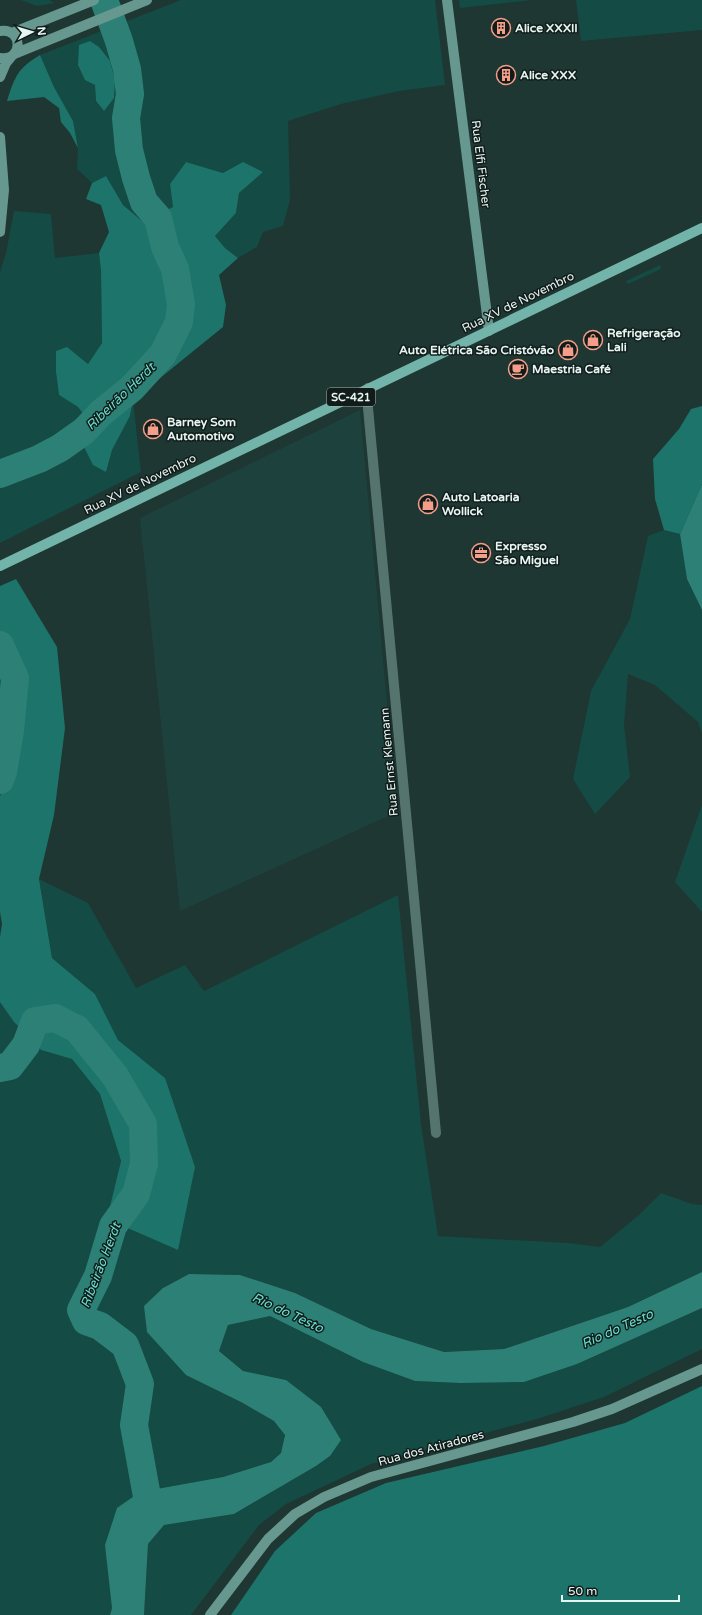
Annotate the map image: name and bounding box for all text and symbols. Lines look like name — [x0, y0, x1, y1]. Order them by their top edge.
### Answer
north arrow — [12, 12, 52, 52]
building icon: Alice XXXII — [490, 17, 512, 39]
place label: Alice XXXII — [515, 21, 578, 35]
text: N — [35, 26, 48, 36]
building icon: Alice XXX — [495, 64, 517, 86]
place label: Alice XXX — [520, 68, 576, 82]
street label: Rua Elfi Fischer — [469, 119, 493, 209]
street label: Rua XV de Novembro — [460, 269, 576, 335]
place label: Refrigeração Lali — [607, 326, 681, 354]
shop icon: Refrigeração Lali — [582, 329, 604, 351]
shop icon: Auto Elétrica São Cristóvão — [557, 339, 579, 361]
place label: Auto Elétrica São Cristóvão — [399, 343, 554, 357]
water label: Ribeirão Herdt — [83, 358, 160, 434]
cafe icon: Maestria Café — [507, 358, 529, 380]
place label: Maestria Café — [532, 362, 611, 376]
road number: SC-421 — [327, 388, 375, 406]
place label: Barney Som Automotivo — [167, 415, 236, 443]
shop icon: Barney Som Automotivo — [142, 418, 164, 440]
street label: Rua XV de Novembro — [82, 451, 198, 517]
place label: Auto Latoaria Wollick — [442, 490, 520, 518]
shop icon: Auto Latoaria Wollick — [417, 493, 439, 515]
place label: Expresso São Miguel — [495, 539, 559, 568]
office icon: Expresso São Miguel — [470, 542, 492, 564]
street label: Rua Ernst Klemann — [377, 707, 401, 817]
water label: Ribeirão Herdt — [77, 1219, 125, 1310]
water label: Rio do Testo — [249, 1289, 327, 1337]
water label: Rio do Testo — [579, 1306, 657, 1352]
street label: Rua dos Atiradores — [377, 1427, 486, 1469]
scale bar — [562, 1577, 679, 1603]
text: 50 m — [568, 1584, 597, 1598]

